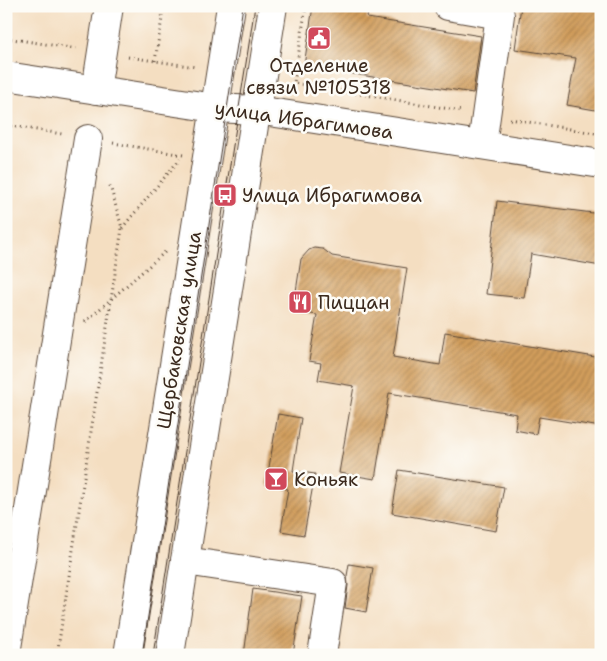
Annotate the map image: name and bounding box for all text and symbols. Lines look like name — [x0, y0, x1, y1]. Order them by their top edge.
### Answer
public building icon: Отделение связи №105318 — [306, 25, 332, 51]
place label: Отделение связи №105318 — [246, 53, 392, 100]
street label: улица Ибрагимова — [213, 95, 395, 145]
bus stop icon: Улица Ибрагимова — [212, 182, 238, 208]
place label: Улица Ибрагимова — [242, 183, 422, 208]
street label: Щербаковская улица — [151, 229, 207, 431]
restaurant icon: Пиццан — [287, 289, 313, 315]
place label: Пиццан — [318, 290, 389, 315]
bar icon: Коньяк — [263, 466, 289, 492]
place label: Коньяк — [294, 467, 358, 492]

